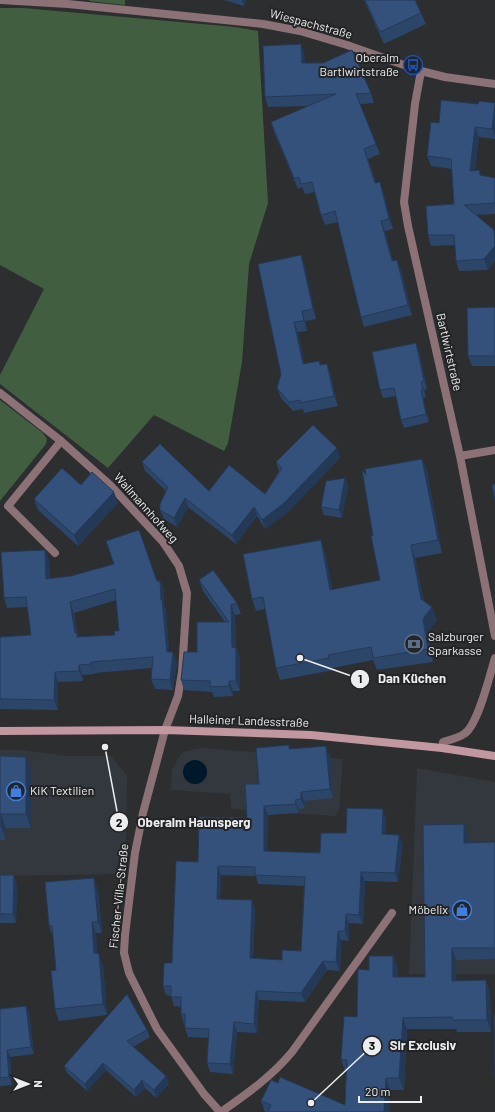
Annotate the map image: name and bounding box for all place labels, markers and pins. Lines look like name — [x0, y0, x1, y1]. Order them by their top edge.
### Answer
place label: Oberalm Bartlwirtstraße — [319, 50, 399, 78]
bus stop icon: Oberalm Bartlwirtstraße — [402, 54, 424, 76]
place label: Salzburger Sparkasse — [428, 629, 484, 657]
bank icon: Salzburger Sparkasse — [403, 633, 425, 655]
callout: Dan Küchen — [350, 666, 454, 691]
shop icon: KiK Textilien — [5, 780, 27, 802]
place label: KiK Textilien — [30, 783, 94, 797]
callout: Oberalm Haunsperg — [109, 810, 258, 835]
shop icon: Möbelix — [451, 899, 473, 921]
place label: Möbelix — [409, 902, 448, 916]
callout: Sir Exclusiv — [362, 1033, 465, 1058]

